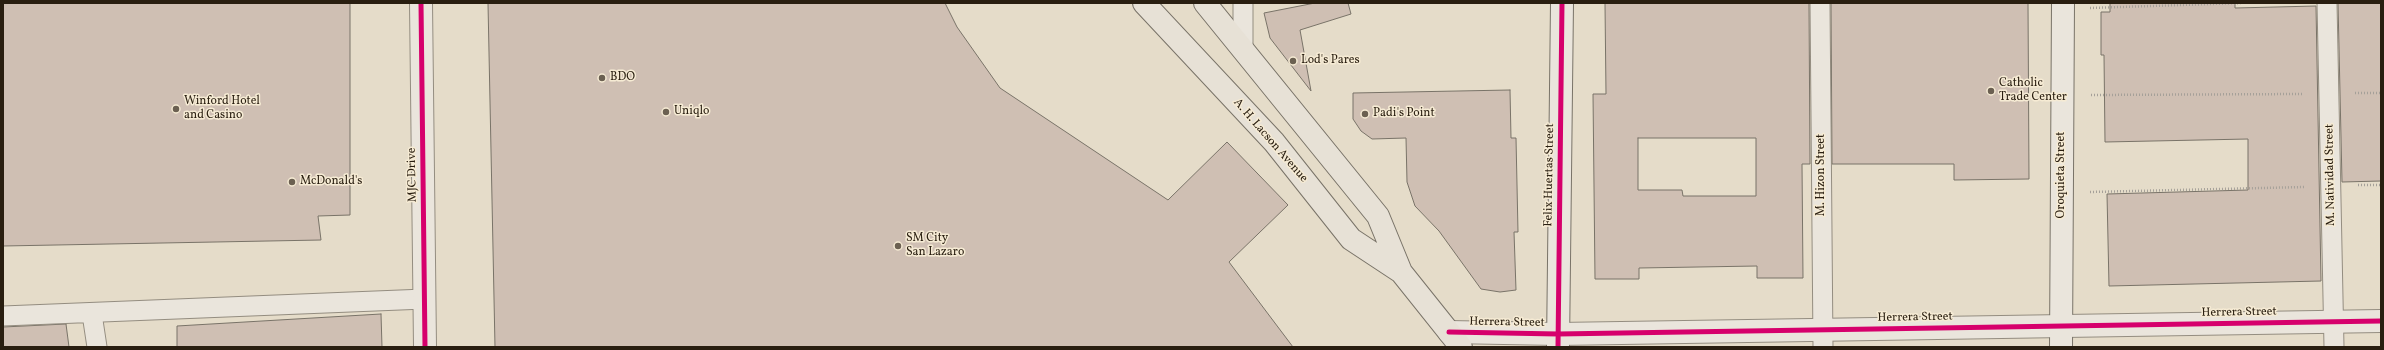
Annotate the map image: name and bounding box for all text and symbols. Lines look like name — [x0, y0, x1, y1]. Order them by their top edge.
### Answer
place label: Lod's Pares — [1301, 54, 1360, 68]
marker: Lod's Pares — [1288, 56, 1298, 66]
place label: BDO — [610, 71, 635, 85]
marker: BDO — [597, 73, 607, 83]
place label: Catholic Trade Center — [1999, 77, 2067, 105]
marker: Catholic Trade Center — [1986, 86, 1996, 96]
place label: Winford Hotel and Casino — [184, 95, 260, 123]
street label: A. H. Lacson Avenue — [1230, 96, 1310, 186]
marker: Winford Hotel and Casino — [171, 104, 181, 114]
place label: Uniqlo — [674, 105, 709, 119]
marker: Uniqlo — [661, 107, 671, 117]
place label: Padi's Point — [1373, 107, 1435, 121]
marker: Padi's Point — [1360, 109, 1370, 119]
street label: Felix Huertas Street — [1542, 123, 1558, 227]
street label: M. Natividad Street — [2323, 124, 2339, 226]
street label: Oroquieta Street — [2055, 132, 2069, 218]
street label: M. Hizon Street — [1815, 134, 1829, 216]
street label: MJC Drive — [405, 148, 421, 202]
place label: McDonald's — [300, 175, 362, 189]
marker: McDonald's — [287, 177, 297, 187]
place label: SM City San Lazaro — [906, 232, 964, 260]
marker: SM City San Lazaro — [893, 241, 903, 251]
street label: Herrera Street — [2201, 305, 2277, 321]
street label: Herrera Street — [1877, 310, 1953, 326]
street label: Herrera Street — [1469, 315, 1545, 331]

